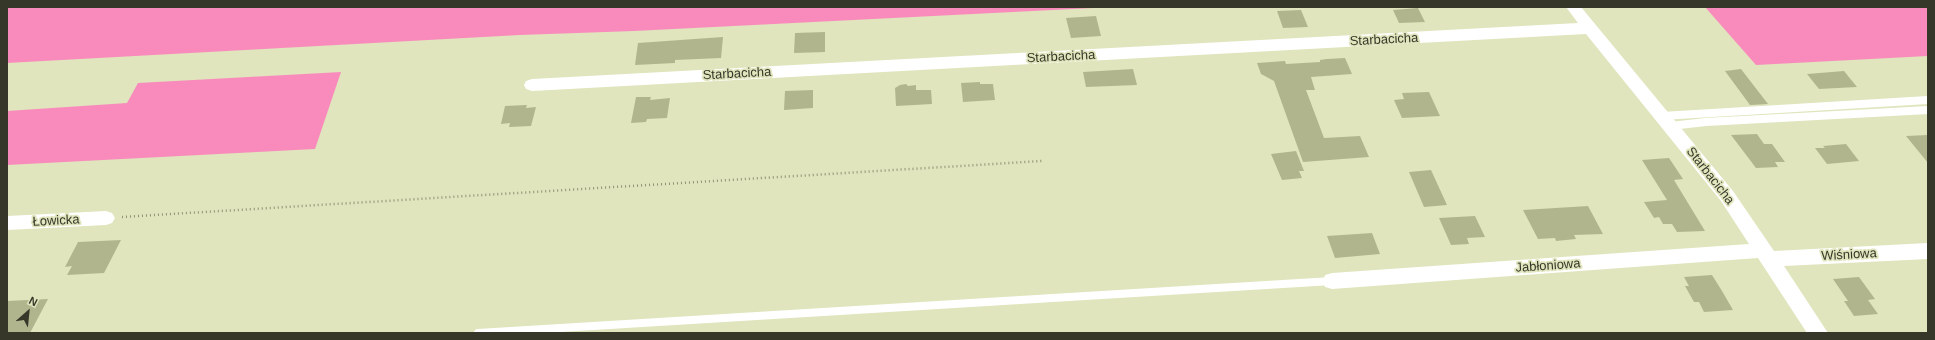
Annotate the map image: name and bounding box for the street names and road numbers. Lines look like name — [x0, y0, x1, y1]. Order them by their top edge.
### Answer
street label: Starbacicha — [1349, 30, 1419, 50]
street label: Starbacicha — [1026, 47, 1096, 67]
street label: Starbacicha — [702, 64, 772, 84]
street label: Starbacicha — [1683, 144, 1737, 208]
street label: Łowicka — [32, 212, 80, 230]
street label: Wiśniowa — [1821, 246, 1877, 264]
street label: Jabłoniowa — [1515, 256, 1581, 276]

